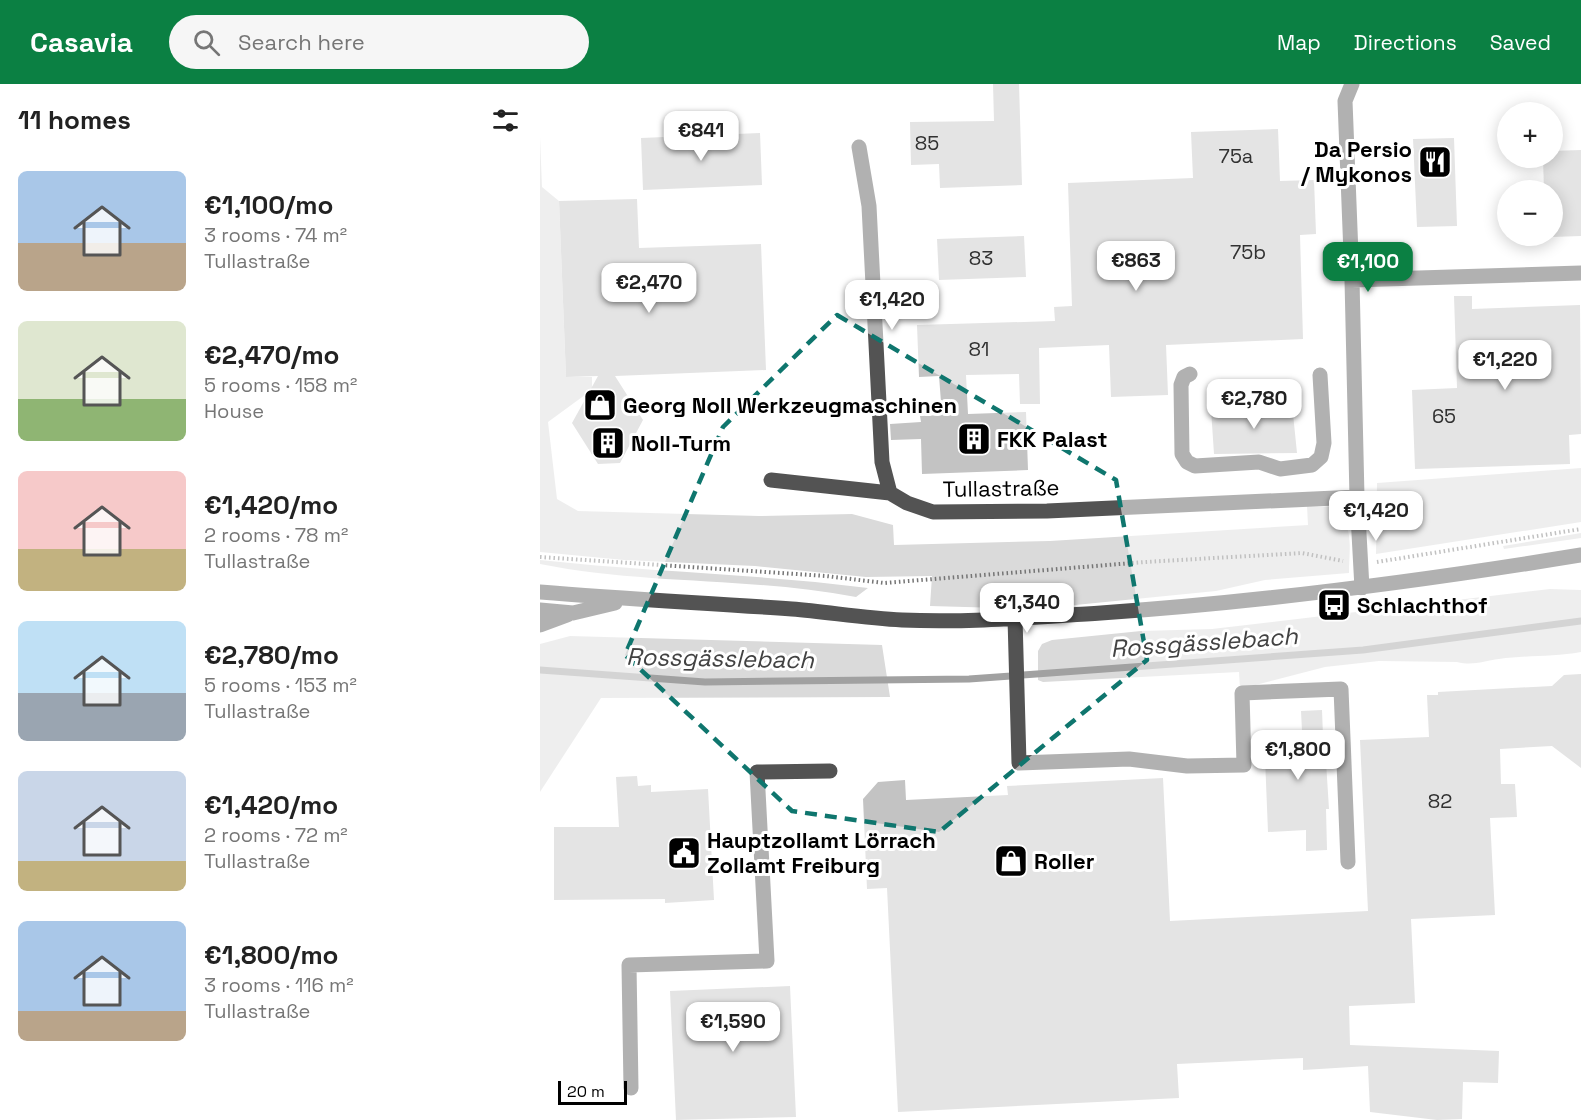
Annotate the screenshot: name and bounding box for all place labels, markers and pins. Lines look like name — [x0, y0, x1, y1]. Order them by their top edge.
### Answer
pin: €841 — [665, 111, 737, 162]
place label: Da Persio / Mykonos — [1300, 135, 1412, 188]
restaurant icon: Da Persio / Mykonos — [1417, 144, 1453, 180]
pin: €863 — [1100, 241, 1172, 292]
pin: €1,100 — [1319, 242, 1417, 293]
pin: €2,470 — [600, 263, 698, 314]
pin: €1,420 — [843, 280, 941, 331]
pin: €1,220 — [1456, 340, 1554, 391]
pin: €2,780 — [1205, 379, 1303, 430]
shop icon: Georg Noll Werkzeugmaschinen — [582, 387, 618, 423]
place label: Georg Noll Werkzeugmaschinen — [623, 391, 957, 419]
building icon: FKK Palast — [956, 421, 992, 457]
building icon: Noll-Turm — [590, 425, 626, 461]
place label: FKK Palast — [997, 425, 1108, 453]
place label: Noll-Turm — [631, 429, 731, 457]
pin: €1,420 — [1327, 491, 1425, 542]
pin: €1,340 — [978, 583, 1076, 634]
bus stop icon: Schlachthof — [1316, 587, 1352, 623]
place label: Schlachthof — [1357, 591, 1488, 619]
pin: €1,800 — [1249, 730, 1347, 781]
place label: Hauptzollamt Lörrach Zollamt Freiburg — [707, 826, 936, 879]
public building icon: Hauptzollamt Lörrach Zollamt Freiburg — [666, 835, 702, 871]
shop icon: Roller — [993, 843, 1029, 879]
place label: Roller — [1034, 847, 1095, 875]
pin: €1,590 — [684, 1002, 782, 1053]

